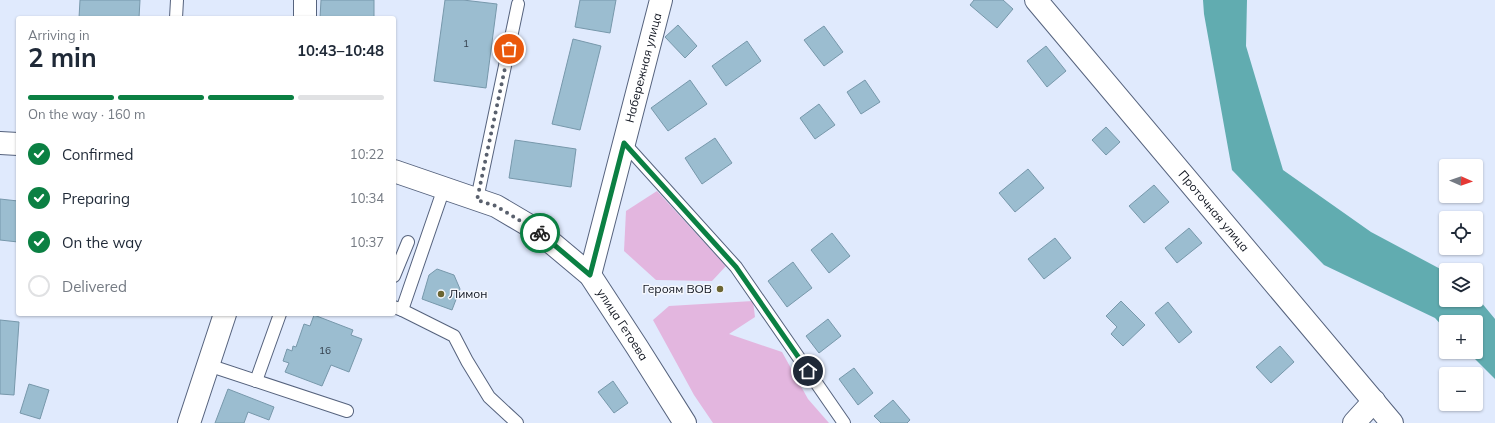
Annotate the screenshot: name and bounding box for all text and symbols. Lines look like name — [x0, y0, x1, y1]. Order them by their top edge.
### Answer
street label: Набережная улица — [622, 11, 664, 124]
text: Arriving in — [28, 27, 90, 43]
pin — [492, 32, 526, 66]
house number: 1 — [463, 37, 469, 50]
icon: bag — [498, 38, 520, 60]
text: 2 min — [28, 41, 97, 74]
text: 10:43–10:48 — [297, 41, 384, 60]
text: On the way · 160 m — [28, 106, 145, 122]
icon: check — [28, 143, 50, 165]
text: Confirmed — [62, 145, 133, 164]
text: 10:22 — [350, 146, 384, 162]
north arrow — [1439, 159, 1483, 203]
map controls — [1439, 159, 1483, 411]
street label: Проточная улица — [1176, 167, 1253, 255]
icon: check — [28, 187, 50, 209]
text: Preparing — [62, 189, 130, 208]
text: 10:34 — [350, 190, 384, 206]
button: locate — [1439, 211, 1483, 255]
courier — [520, 213, 560, 253]
icon: bike — [529, 222, 551, 244]
icon: check — [28, 231, 50, 253]
text: On the way — [62, 233, 142, 252]
text: 10:37 — [350, 234, 384, 250]
button: layers — [1439, 263, 1483, 307]
text: Delivered — [62, 277, 127, 296]
place label: Героям ВОВ — [642, 281, 712, 296]
marker: Героям ВОВ — [715, 284, 725, 294]
street label: улица Гетоева — [594, 285, 652, 363]
place label: Лимон — [449, 286, 488, 301]
marker: Лимон — [436, 289, 446, 299]
button: + — [1439, 315, 1483, 359]
house number: 16 — [319, 344, 331, 357]
pin — [791, 354, 825, 388]
icon: home — [797, 360, 819, 382]
button: − — [1439, 367, 1483, 411]

